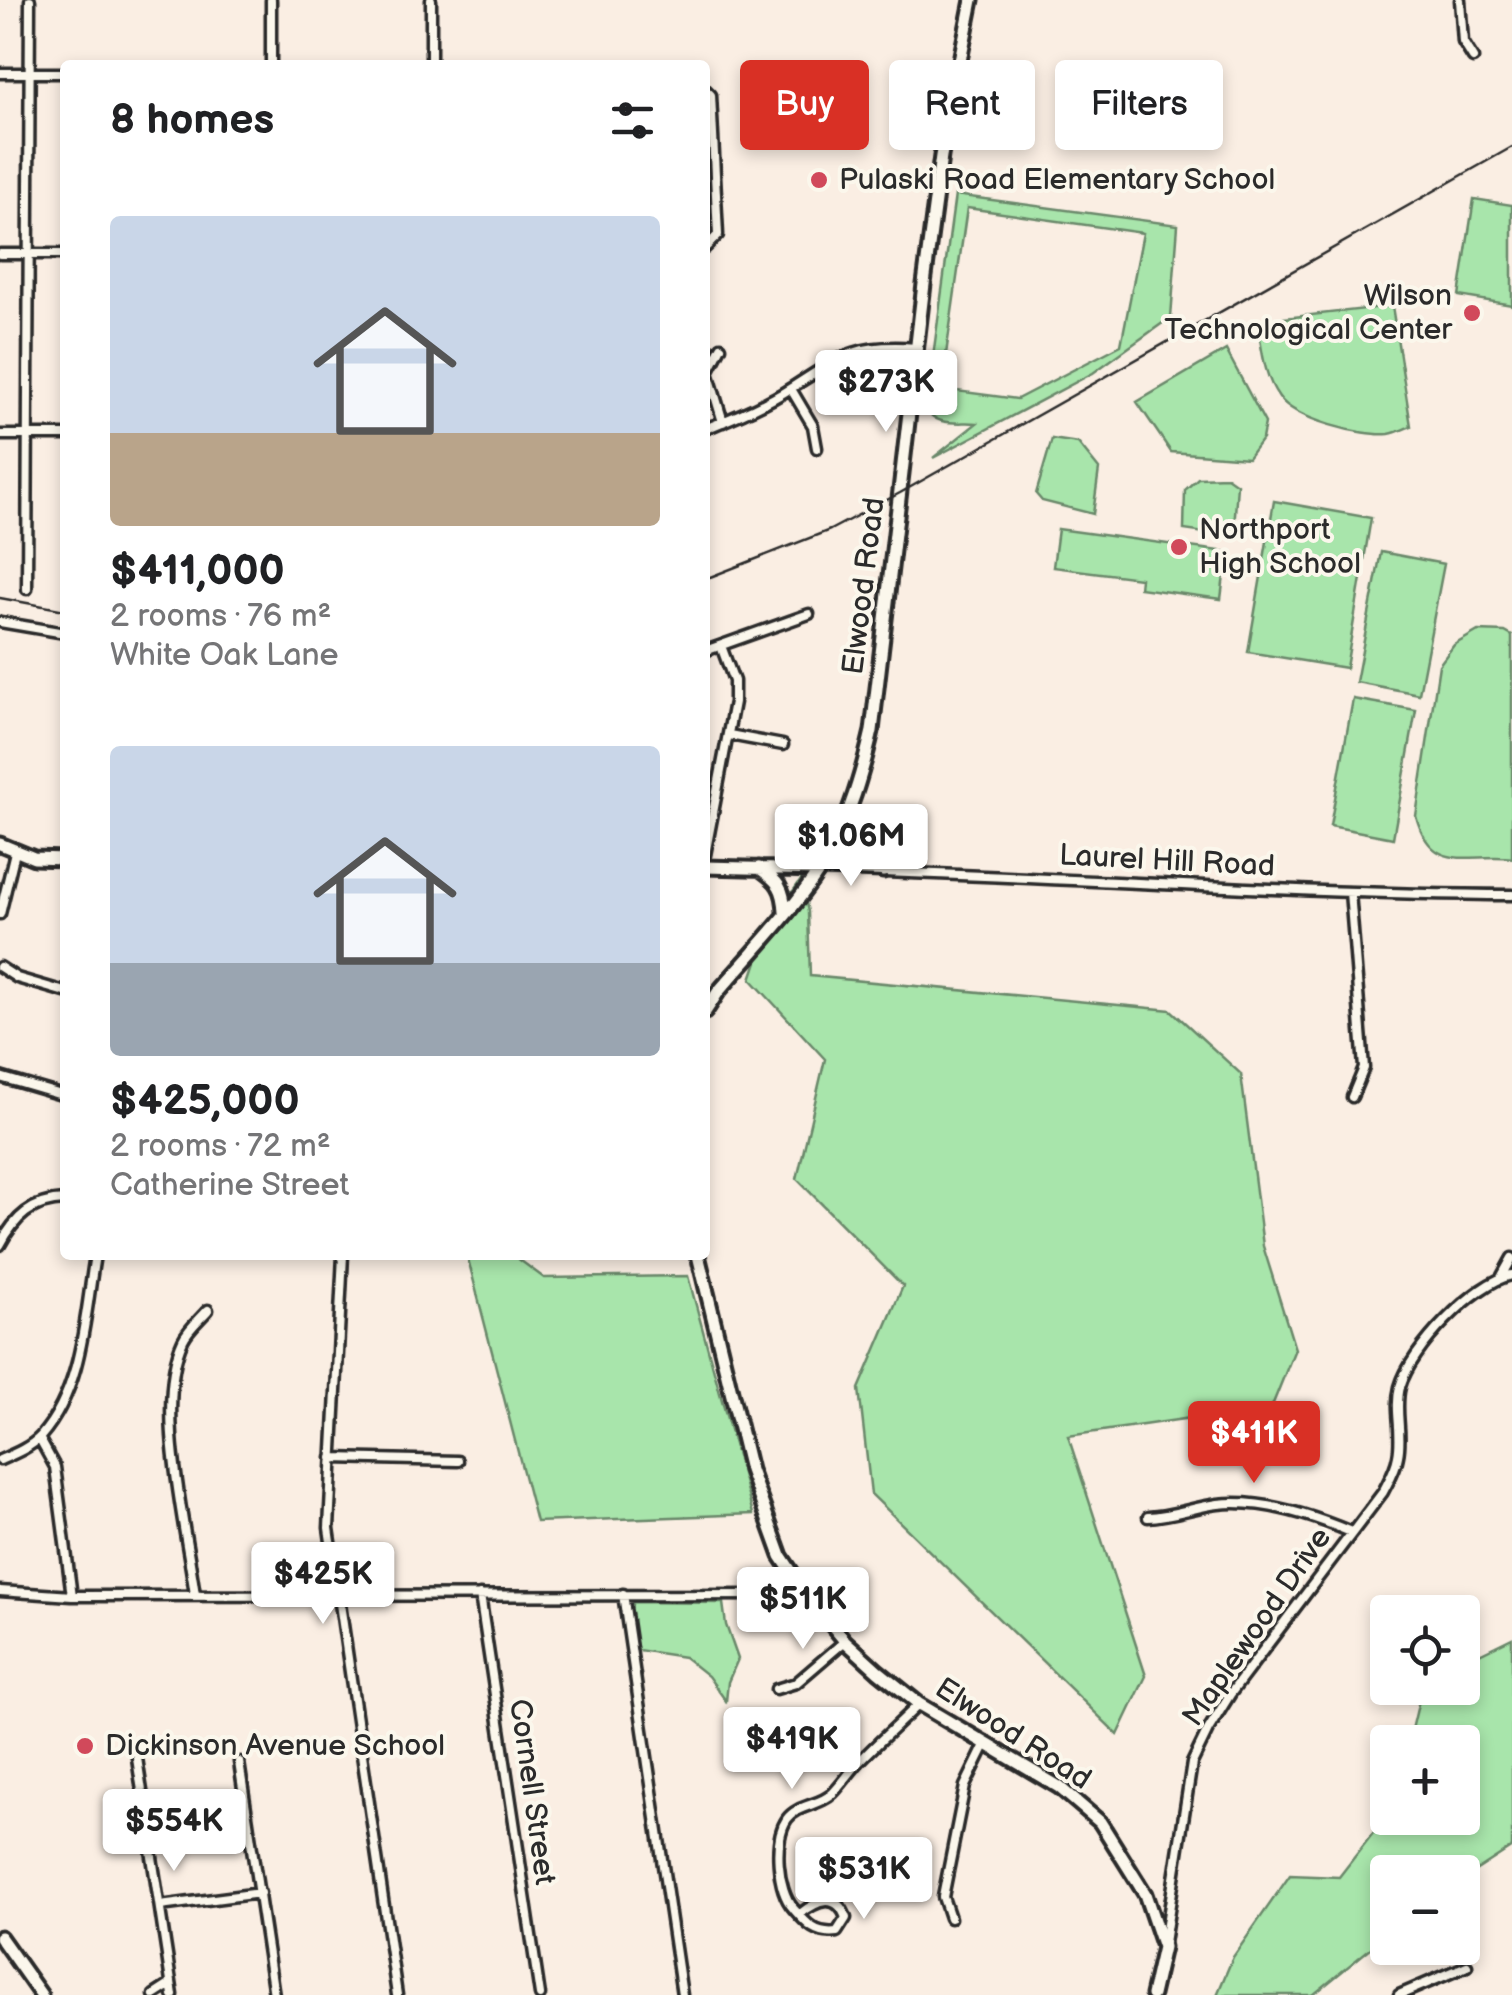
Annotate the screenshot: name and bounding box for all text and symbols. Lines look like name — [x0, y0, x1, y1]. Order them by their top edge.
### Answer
chip: Buy — [740, 60, 869, 150]
chip: Rent — [889, 60, 1035, 150]
chip: Filters — [1055, 60, 1223, 150]
icon: filters — [605, 93, 660, 148]
text: 8 homes — [110, 95, 274, 146]
place label: Pulaski Road Elementary School — [839, 162, 1275, 198]
marker: Pulaski Road Elementary School — [808, 169, 830, 191]
place label: Wilson Technological Center — [1164, 278, 1453, 348]
icon: home — [295, 281, 475, 461]
marker: Wilson Technological Center — [1461, 302, 1483, 324]
pin: $273K — [816, 350, 956, 435]
text: $273K — [837, 363, 935, 402]
street label: Elwood Road — [835, 495, 893, 677]
place label: Northport High School — [1199, 512, 1361, 582]
marker: Northport High School — [1168, 536, 1190, 558]
text: $411,000 — [110, 546, 285, 597]
text: 2 rooms · 76 m² — [110, 597, 331, 636]
text: White Oak Lane — [110, 636, 339, 675]
pin: $1.06M — [770, 804, 932, 889]
icon: home — [295, 811, 475, 991]
text: $1.06M — [797, 817, 905, 856]
street label: Laurel Hill Road — [1058, 837, 1276, 885]
text: $425,000 — [110, 1076, 300, 1127]
text: 2 rooms · 72 m² — [110, 1127, 331, 1166]
text: Catherine Street — [110, 1166, 349, 1205]
pin: $411K — [1184, 1401, 1324, 1486]
text: $411K — [1210, 1414, 1298, 1453]
street label: Maplewood Drive — [1175, 1521, 1339, 1733]
pin: $425K — [253, 1542, 393, 1627]
text: $425K — [273, 1555, 373, 1594]
pin: $511K — [733, 1567, 873, 1652]
text: $511K — [759, 1580, 847, 1619]
map controls — [1370, 1595, 1480, 1965]
button: locate — [1370, 1595, 1480, 1705]
street label: Elwood Road — [928, 1670, 1098, 1798]
street label: Cornell Street — [501, 1697, 563, 1887]
pin: $419K — [722, 1707, 862, 1792]
text: $419K — [745, 1720, 839, 1759]
button: + — [1370, 1725, 1480, 1835]
place label: Dickinson Avenue School — [105, 1728, 445, 1764]
marker: Dickinson Avenue School — [74, 1735, 96, 1757]
pin: $554K — [104, 1789, 244, 1874]
text: $554K — [125, 1802, 223, 1841]
pin: $531K — [794, 1837, 934, 1922]
text: $531K — [817, 1850, 911, 1889]
button: − — [1370, 1855, 1480, 1965]

